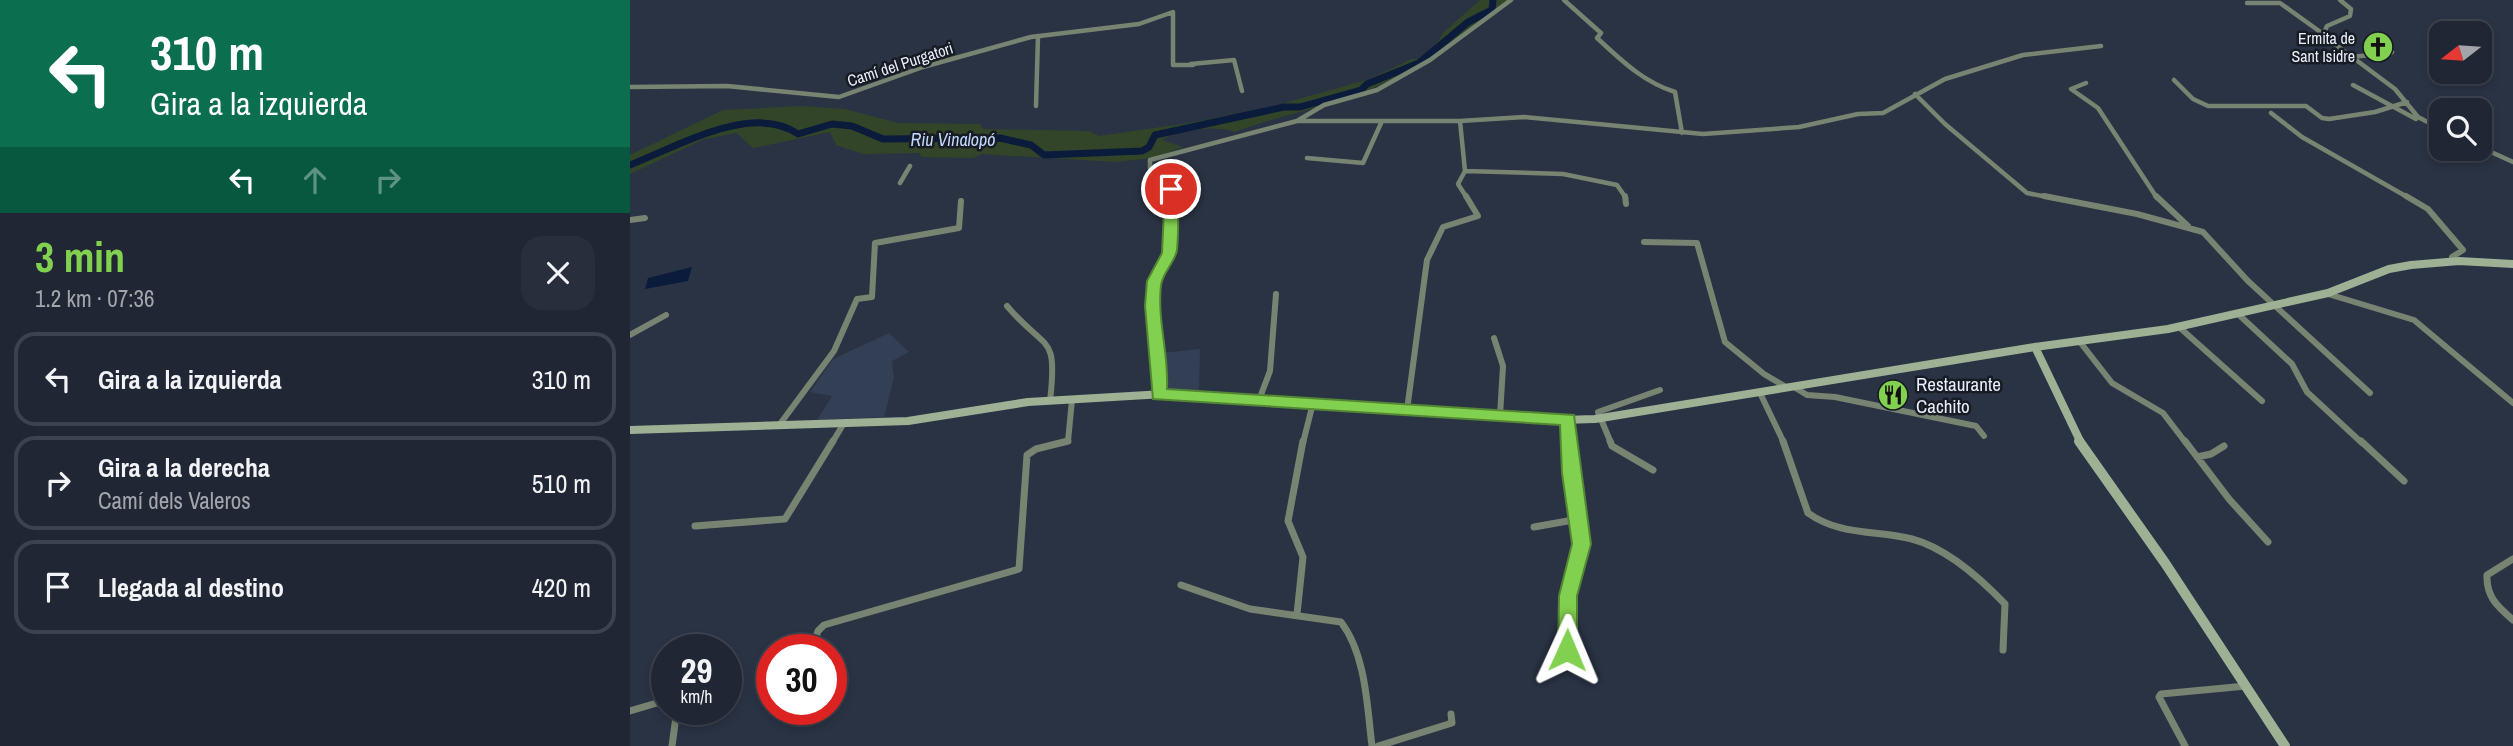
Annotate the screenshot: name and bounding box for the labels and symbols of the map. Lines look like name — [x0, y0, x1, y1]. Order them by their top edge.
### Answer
north arrow — [2429, 21, 2492, 84]
place label: Ermita de Sant Isidre — [2292, 27, 2355, 67]
church icon: Ermita de Sant Isidre — [2361, 30, 2395, 64]
street label: Camí del Purgatori — [844, 37, 956, 91]
water label: Riu Vinalopó — [910, 127, 996, 152]
pin — [1141, 159, 1201, 219]
place label: Restaurante Cachito — [1916, 371, 2001, 419]
restaurant icon: Restaurante Cachito — [1876, 378, 1910, 412]
position arrow — [1530, 613, 1604, 687]
speed limit sign: 30 — [756, 634, 847, 725]

